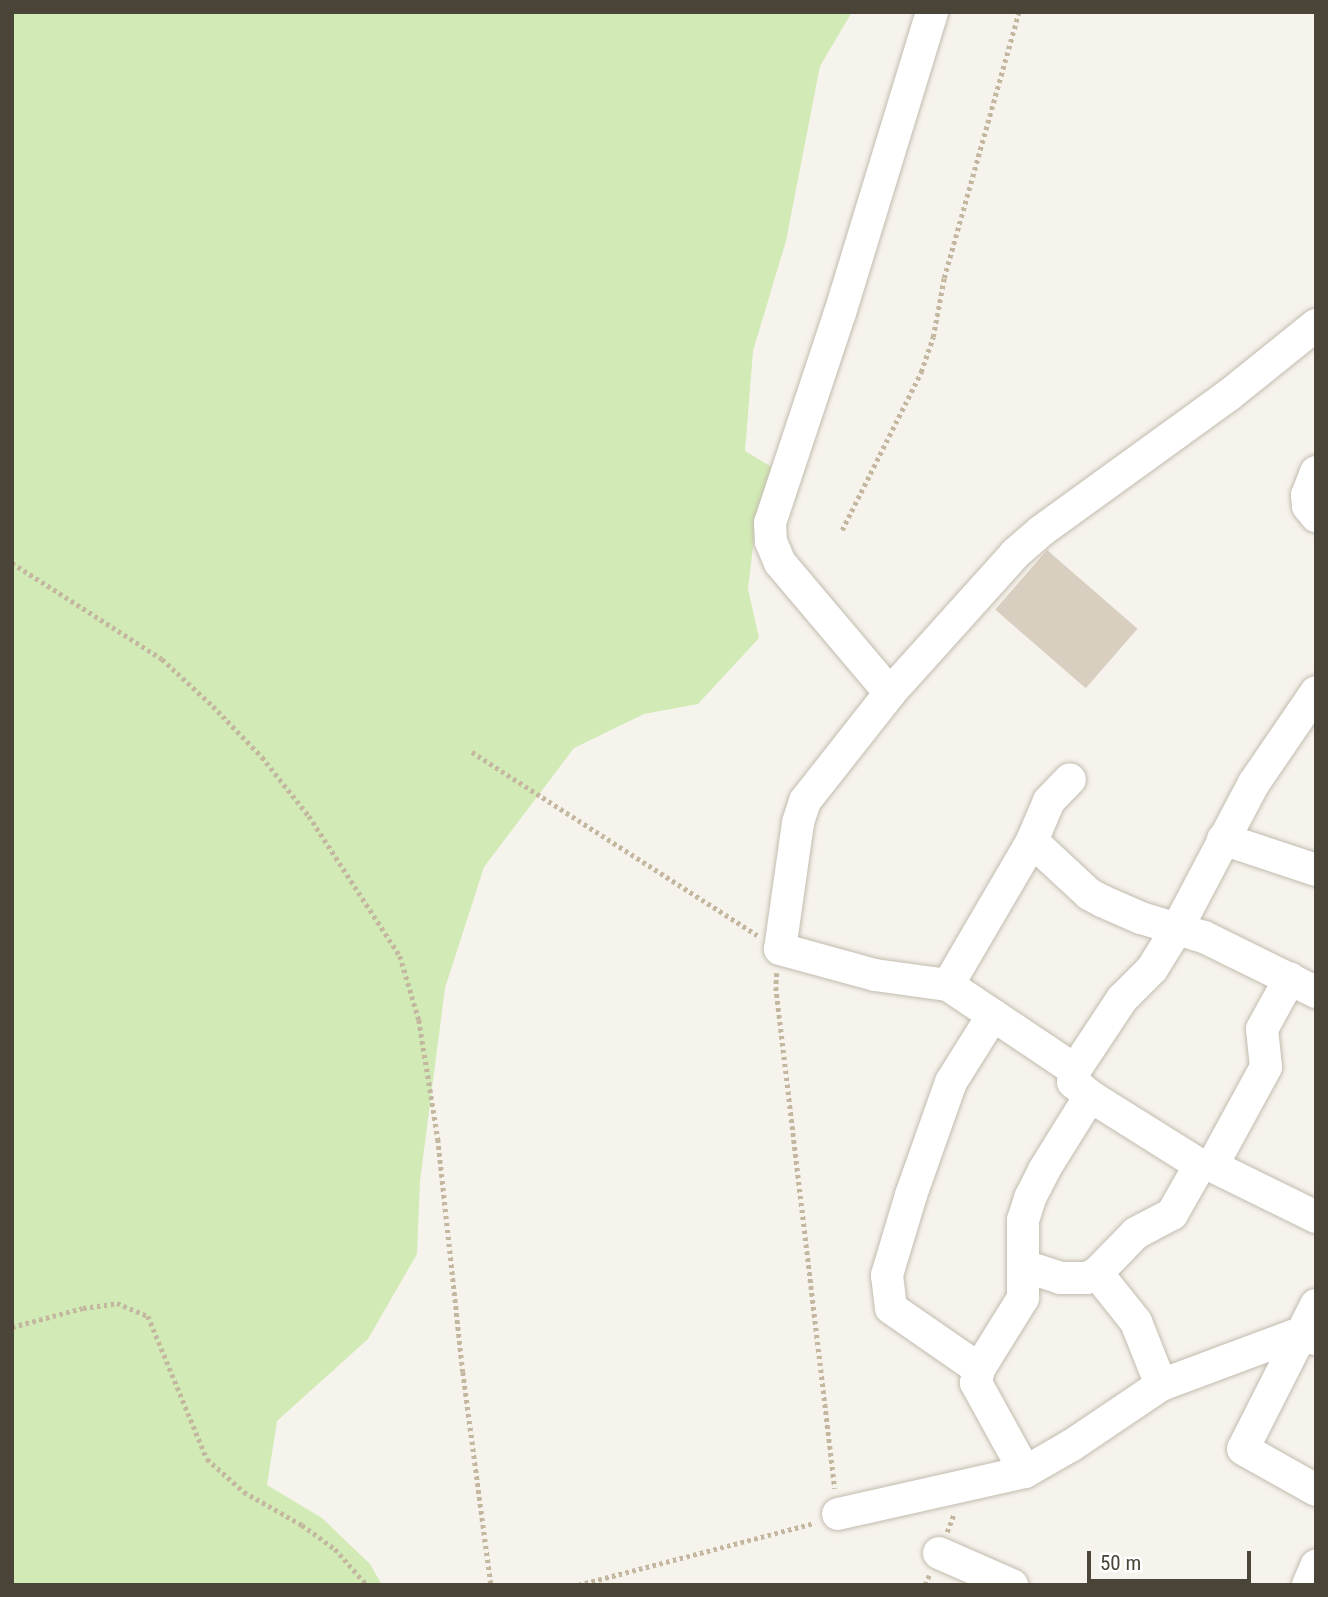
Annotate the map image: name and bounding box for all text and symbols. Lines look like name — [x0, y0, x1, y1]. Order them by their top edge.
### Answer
scale bar — [1090, 1538, 1254, 1582]
text: 50 m — [1100, 1551, 1141, 1575]

